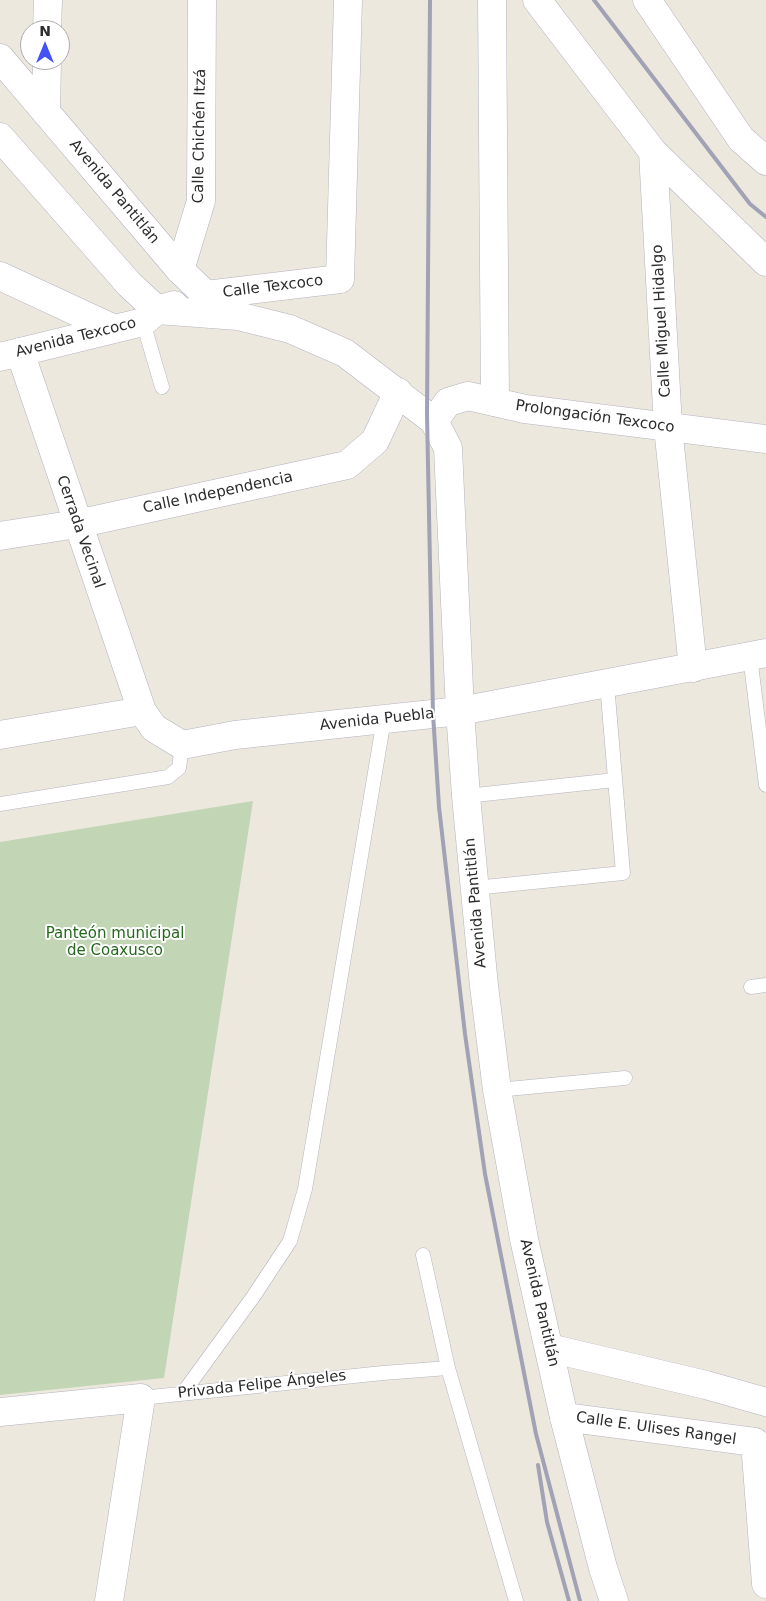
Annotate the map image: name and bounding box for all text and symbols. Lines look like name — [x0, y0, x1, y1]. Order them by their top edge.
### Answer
north arrow — [20, 20, 70, 70]
text: N — [39, 23, 51, 39]
street label: Calle Chichén Itzá — [190, 68, 210, 204]
street label: Avenida Pantitlán — [65, 136, 163, 248]
street label: Calle Miguel Hidalgo — [649, 244, 675, 398]
street label: Calle Texcoco — [222, 272, 324, 302]
street label: Avenida Texcoco — [14, 314, 138, 362]
street label: Prolongación Texcoco — [514, 397, 676, 437]
street label: Calle Independencia — [141, 468, 295, 518]
street label: Cerrada Vecinal — [52, 473, 108, 591]
street label: Avenida Puebla — [319, 705, 435, 735]
street label: Avenida Pantitlán — [461, 837, 491, 969]
park label: Panteón municipal de Coaxusco — [46, 925, 184, 960]
street label: Avenida Pantitlán — [516, 1237, 562, 1369]
street label: Privada Felipe Ángeles — [177, 1367, 347, 1403]
street label: Calle E. Ulises Rangel — [575, 1409, 737, 1449]

